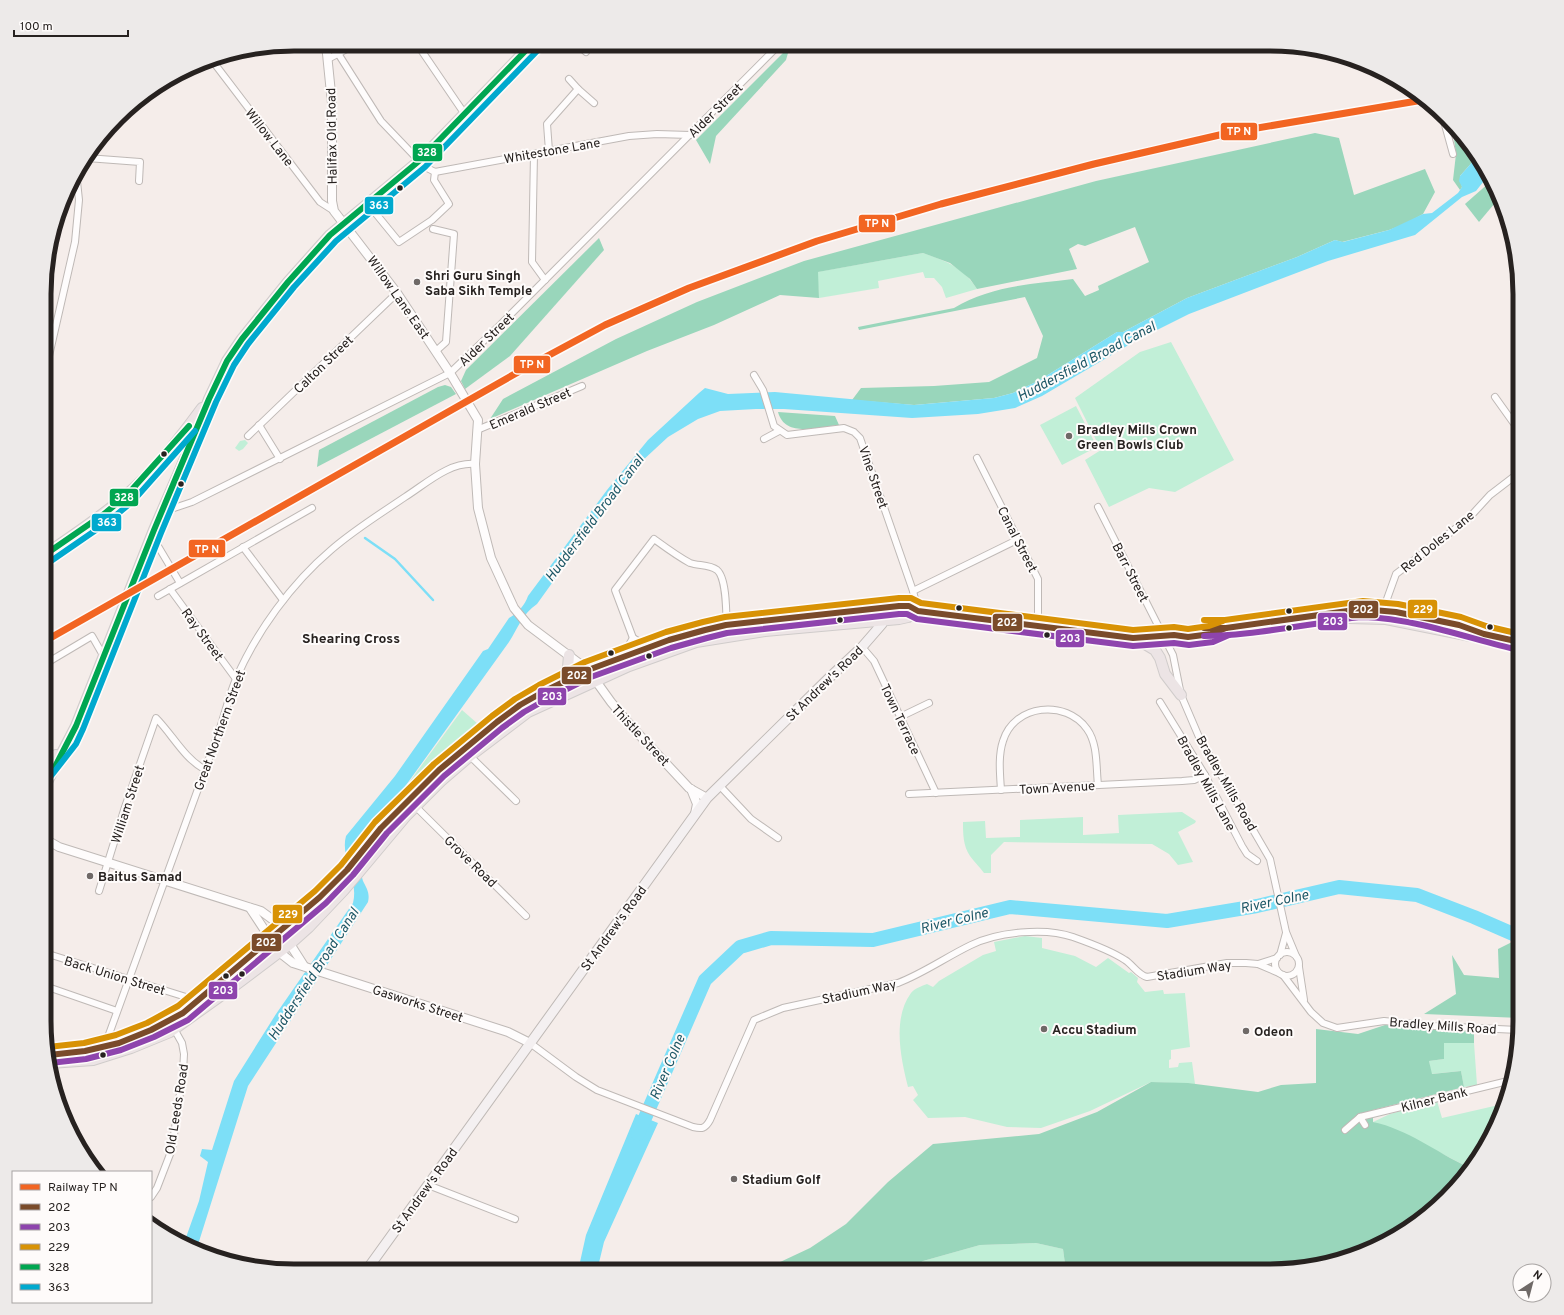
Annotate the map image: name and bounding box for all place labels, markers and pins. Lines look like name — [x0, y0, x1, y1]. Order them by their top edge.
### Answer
unlabelled marker — [395, 183, 405, 193]
place label: Shri Guru Singh Saba Sikh Temple — [425, 269, 532, 300]
marker: Shri Guru Singh Saba Sikh Temple — [412, 277, 422, 287]
place label: Bradley Mills Crown Green Bowls Club — [1077, 423, 1197, 454]
marker: Bradley Mills Crown Green Bowls Club — [1064, 431, 1074, 441]
unlabelled marker — [159, 449, 169, 459]
unlabelled marker — [176, 479, 186, 489]
unlabelled marker — [954, 603, 964, 613]
unlabelled marker — [1284, 606, 1294, 616]
unlabelled marker — [835, 615, 845, 625]
unlabelled marker — [1485, 622, 1495, 632]
unlabelled marker — [1284, 623, 1294, 633]
unlabelled marker — [1042, 630, 1052, 640]
unlabelled marker — [606, 648, 616, 658]
unlabelled marker — [644, 651, 654, 661]
place label: Baitus Samad — [98, 870, 182, 886]
marker: Baitus Samad — [85, 871, 95, 881]
unlabelled marker — [237, 969, 247, 979]
unlabelled marker — [221, 971, 231, 981]
place label: Accu Stadium — [1052, 1023, 1137, 1039]
marker: Accu Stadium — [1039, 1024, 1049, 1034]
place label: Odeon — [1254, 1025, 1293, 1041]
marker: Odeon — [1241, 1026, 1251, 1036]
unlabelled marker — [98, 1050, 108, 1060]
place label: Stadium Golf — [742, 1173, 821, 1189]
marker: Stadium Golf — [729, 1174, 739, 1184]

